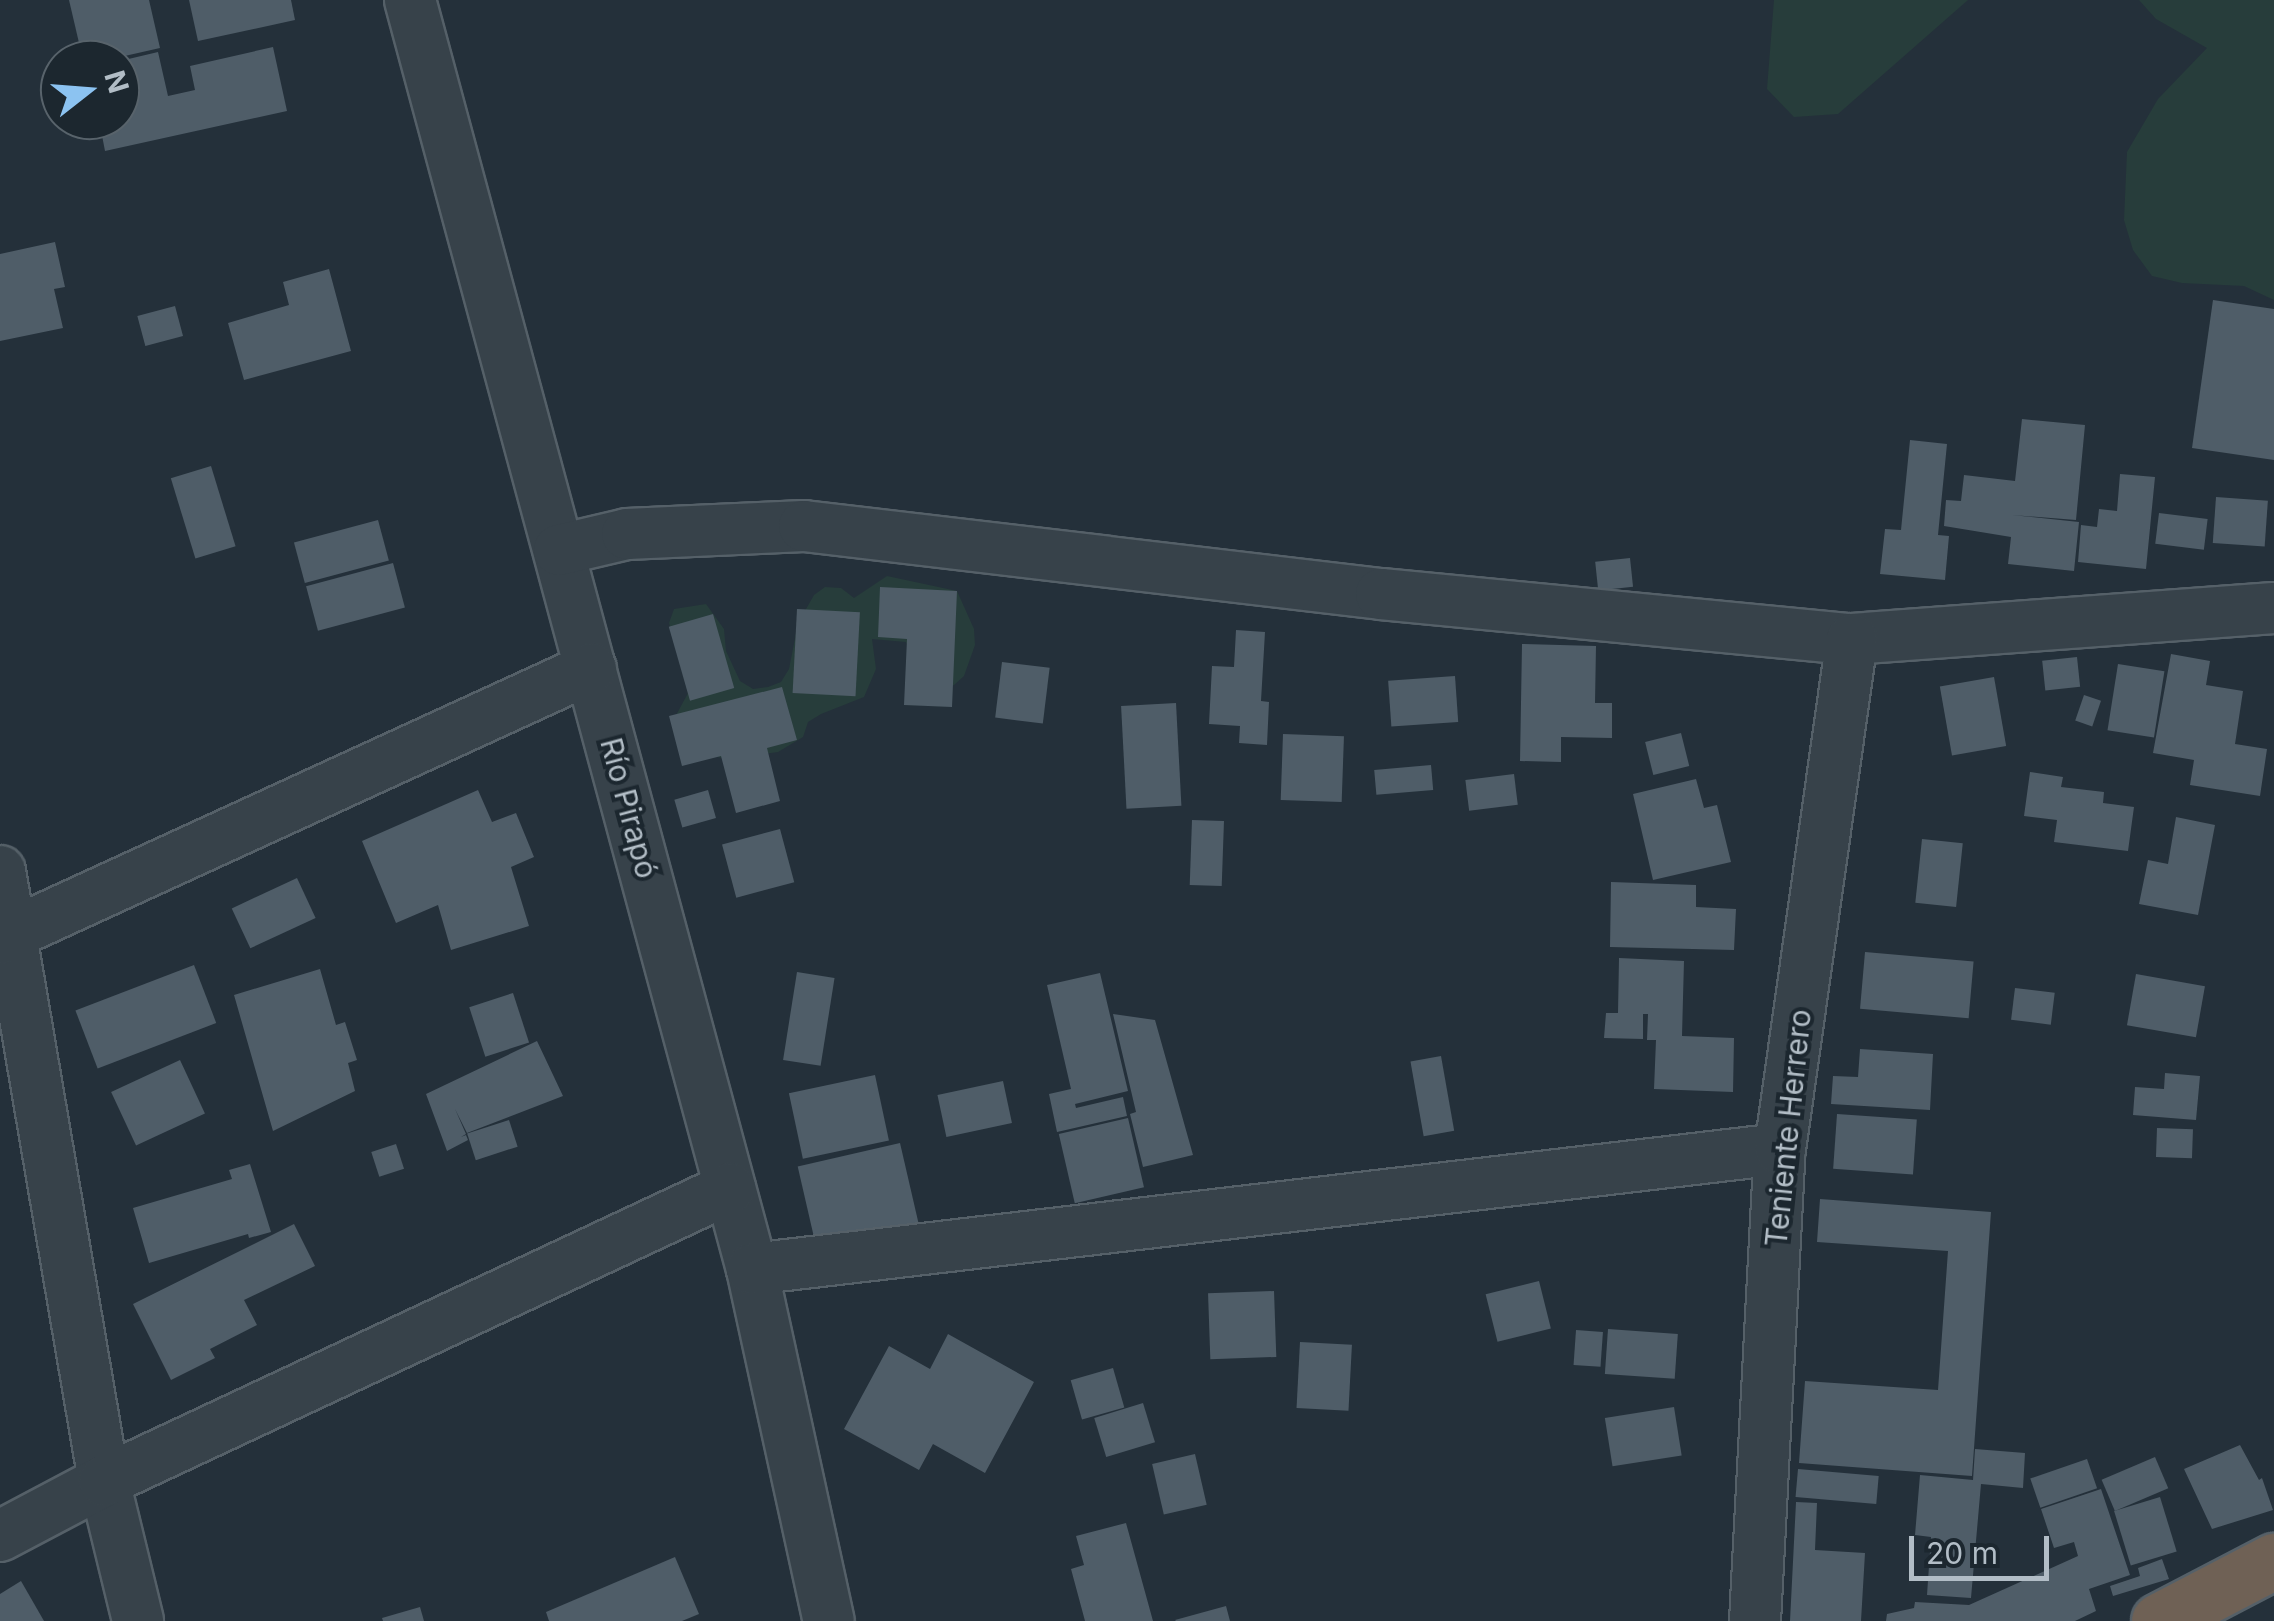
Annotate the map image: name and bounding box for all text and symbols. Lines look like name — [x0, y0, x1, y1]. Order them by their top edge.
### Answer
north arrow — [40, 40, 140, 140]
text: N — [97, 67, 136, 97]
street label: Río Pirapó — [593, 734, 665, 882]
street label: Teniente Herrero — [1758, 1007, 1818, 1249]
scale bar — [1914, 1516, 2054, 1578]
text: 20 m — [1926, 1535, 1998, 1571]

